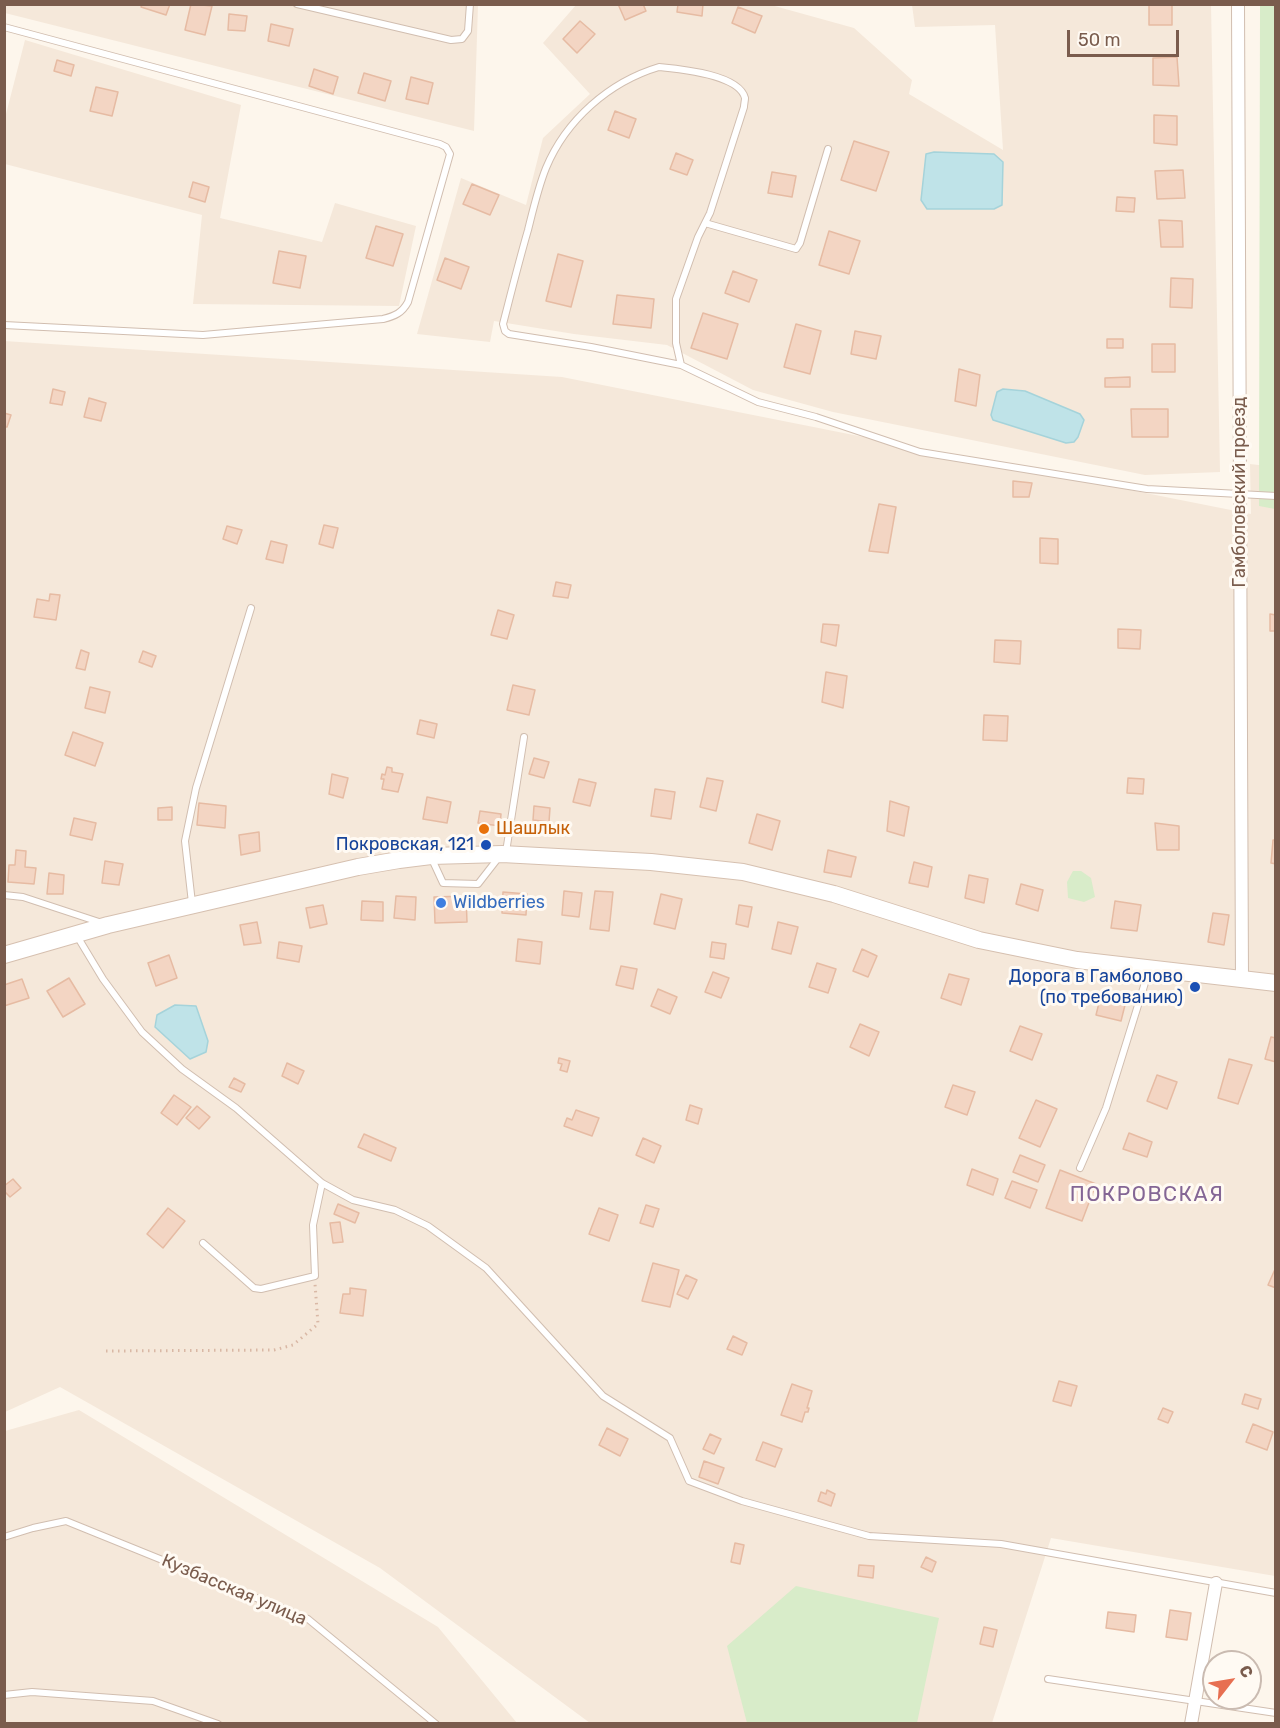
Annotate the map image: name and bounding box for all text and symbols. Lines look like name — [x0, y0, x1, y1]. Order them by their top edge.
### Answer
scale bar — [1070, 18, 1182, 56]
text: 50 m — [1078, 29, 1121, 51]
street label: Гамболовский проезд — [1229, 397, 1251, 587]
place label: Шашлык — [496, 818, 570, 840]
marker: Шашлык — [477, 822, 491, 836]
place label: Покровская, 121 — [336, 834, 474, 856]
marker: Покровская, 121 — [479, 838, 493, 852]
place label: Wildberries — [453, 892, 545, 914]
marker: Wildberries — [434, 896, 448, 910]
place label: Дорога в Гамболово (по требованию) — [1009, 966, 1183, 1008]
marker: Дорога в Гамболово (по требованию) — [1188, 980, 1202, 994]
district label: ПОКРОВСКАЯ — [1070, 1182, 1224, 1208]
street label: Кузбасская улица — [158, 1550, 310, 1630]
north arrow — [1202, 1650, 1262, 1710]
text: С — [1235, 1662, 1257, 1681]

